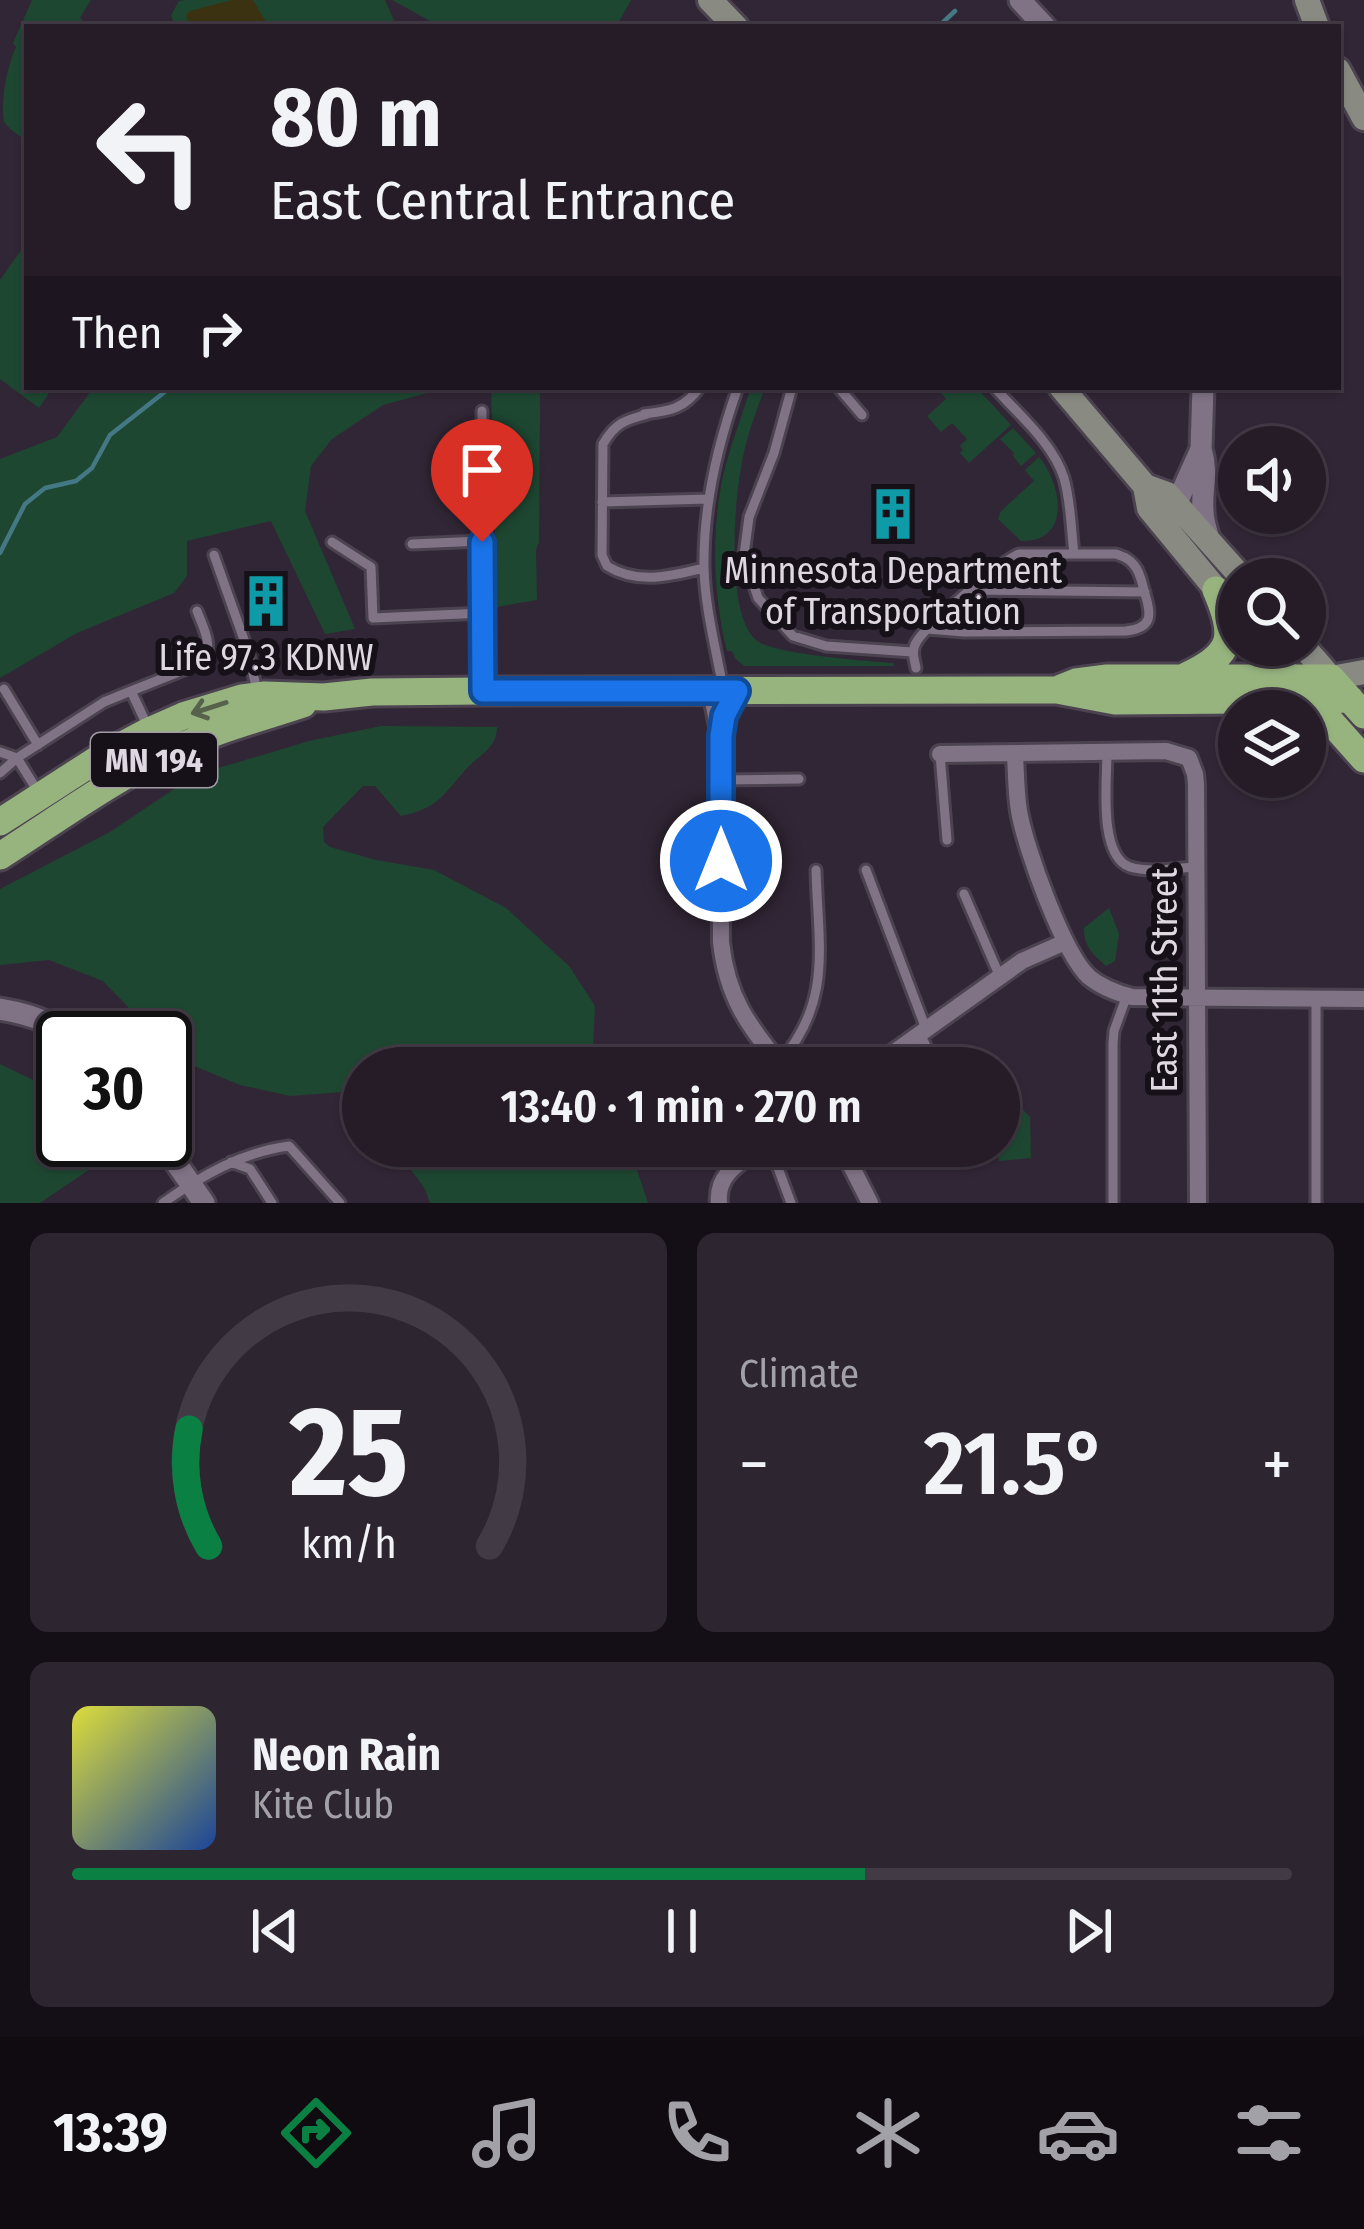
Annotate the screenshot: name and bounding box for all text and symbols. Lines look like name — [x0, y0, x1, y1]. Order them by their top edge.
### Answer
text: 80 m — [270, 67, 442, 168]
icon: left — [72, 72, 228, 228]
text: East Central Entrance — [270, 169, 735, 233]
icon: right — [187, 300, 253, 366]
text: Then — [72, 306, 163, 360]
pin — [431, 419, 533, 542]
map controls — [1218, 426, 1326, 798]
button: sound — [1218, 426, 1326, 534]
icon: arrive — [449, 437, 515, 503]
building icon: Minnesota Department of Transportation — [864, 485, 922, 543]
place label: Minnesota Department of Transportation — [724, 549, 1062, 634]
button: search — [1218, 558, 1326, 666]
building icon: Life 97.3 KDNW — [237, 572, 295, 630]
place label: Life 97.3 KDNW — [159, 636, 373, 680]
button: layers — [1218, 690, 1326, 798]
one-way arrow — [191, 698, 229, 720]
road number: MN 194 — [91, 733, 217, 787]
position arrow — [658, 798, 784, 924]
street label: East 11th Street — [1143, 867, 1187, 1092]
speed limit sign: 30 — [36, 1011, 192, 1167]
text: 13:40 · 1 min · 270 m — [500, 1080, 862, 1134]
text: Climate — [739, 1351, 859, 1397]
text: 25 — [288, 1378, 408, 1528]
text: 21.5° — [924, 1410, 1107, 1518]
text: − — [739, 1425, 769, 1504]
text: + — [1262, 1425, 1292, 1504]
text: km/h — [301, 1517, 396, 1568]
text: Neon Rain — [252, 1728, 441, 1782]
text: Kite Club — [252, 1782, 394, 1828]
icon: previous — [242, 1898, 308, 1964]
icon: pause — [649, 1898, 715, 1964]
icon: next — [1056, 1898, 1122, 1964]
icon: directions — [274, 2091, 358, 2175]
icon: music — [465, 2091, 549, 2175]
icon: phone — [655, 2091, 739, 2175]
icon: climate — [846, 2091, 930, 2175]
icon: car — [1036, 2091, 1120, 2175]
icon: filters — [1227, 2091, 1311, 2175]
text: 13:39 — [53, 2101, 168, 2165]

